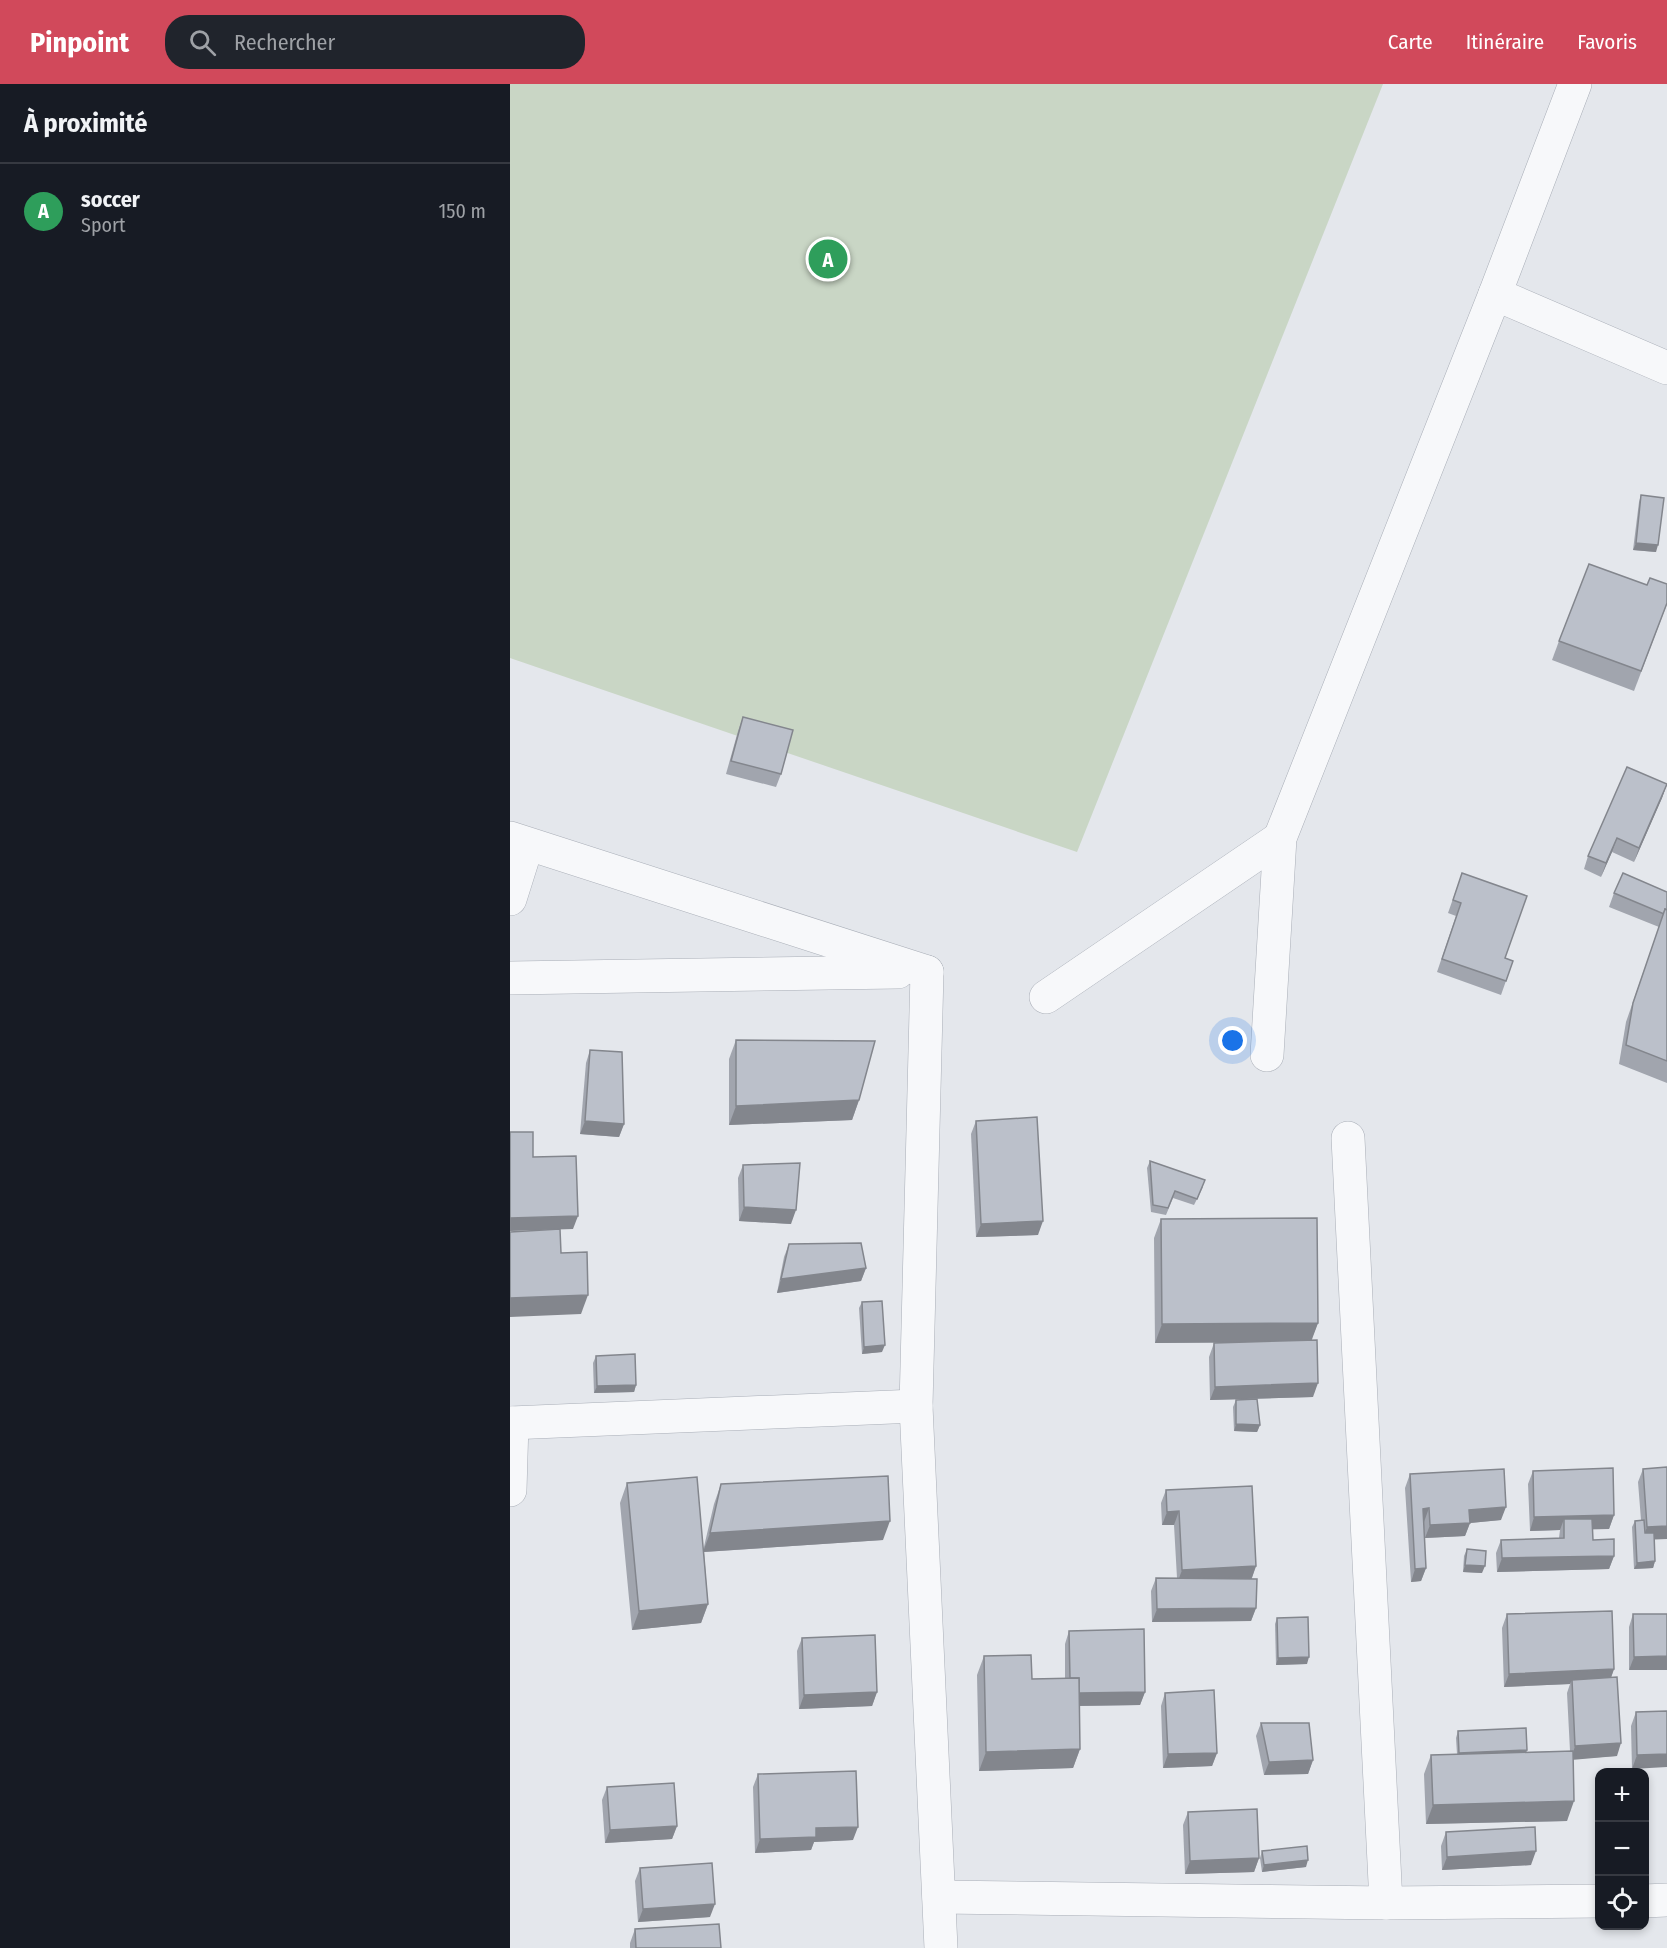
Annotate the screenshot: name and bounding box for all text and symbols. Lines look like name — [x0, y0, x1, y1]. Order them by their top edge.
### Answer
search box — [165, 15, 585, 69]
text: Pinpoint — [30, 26, 129, 59]
icon: search — [186, 26, 219, 59]
text: Rechercher — [234, 29, 335, 56]
text: Carte — [1388, 29, 1433, 55]
text: Itinéraire — [1466, 29, 1544, 55]
text: Favoris — [1577, 29, 1637, 55]
text: À proximité — [24, 108, 147, 139]
text: soccer — [81, 186, 140, 213]
text: A — [38, 199, 49, 223]
text: 150 m — [439, 199, 486, 223]
text: Sport — [81, 213, 126, 237]
pin: A — [808, 236, 848, 282]
your location — [1218, 1026, 1247, 1055]
map controls — [1595, 1768, 1649, 1930]
button: + — [1595, 1768, 1649, 1822]
button: − — [1595, 1822, 1649, 1876]
button: locate — [1595, 1876, 1649, 1930]

